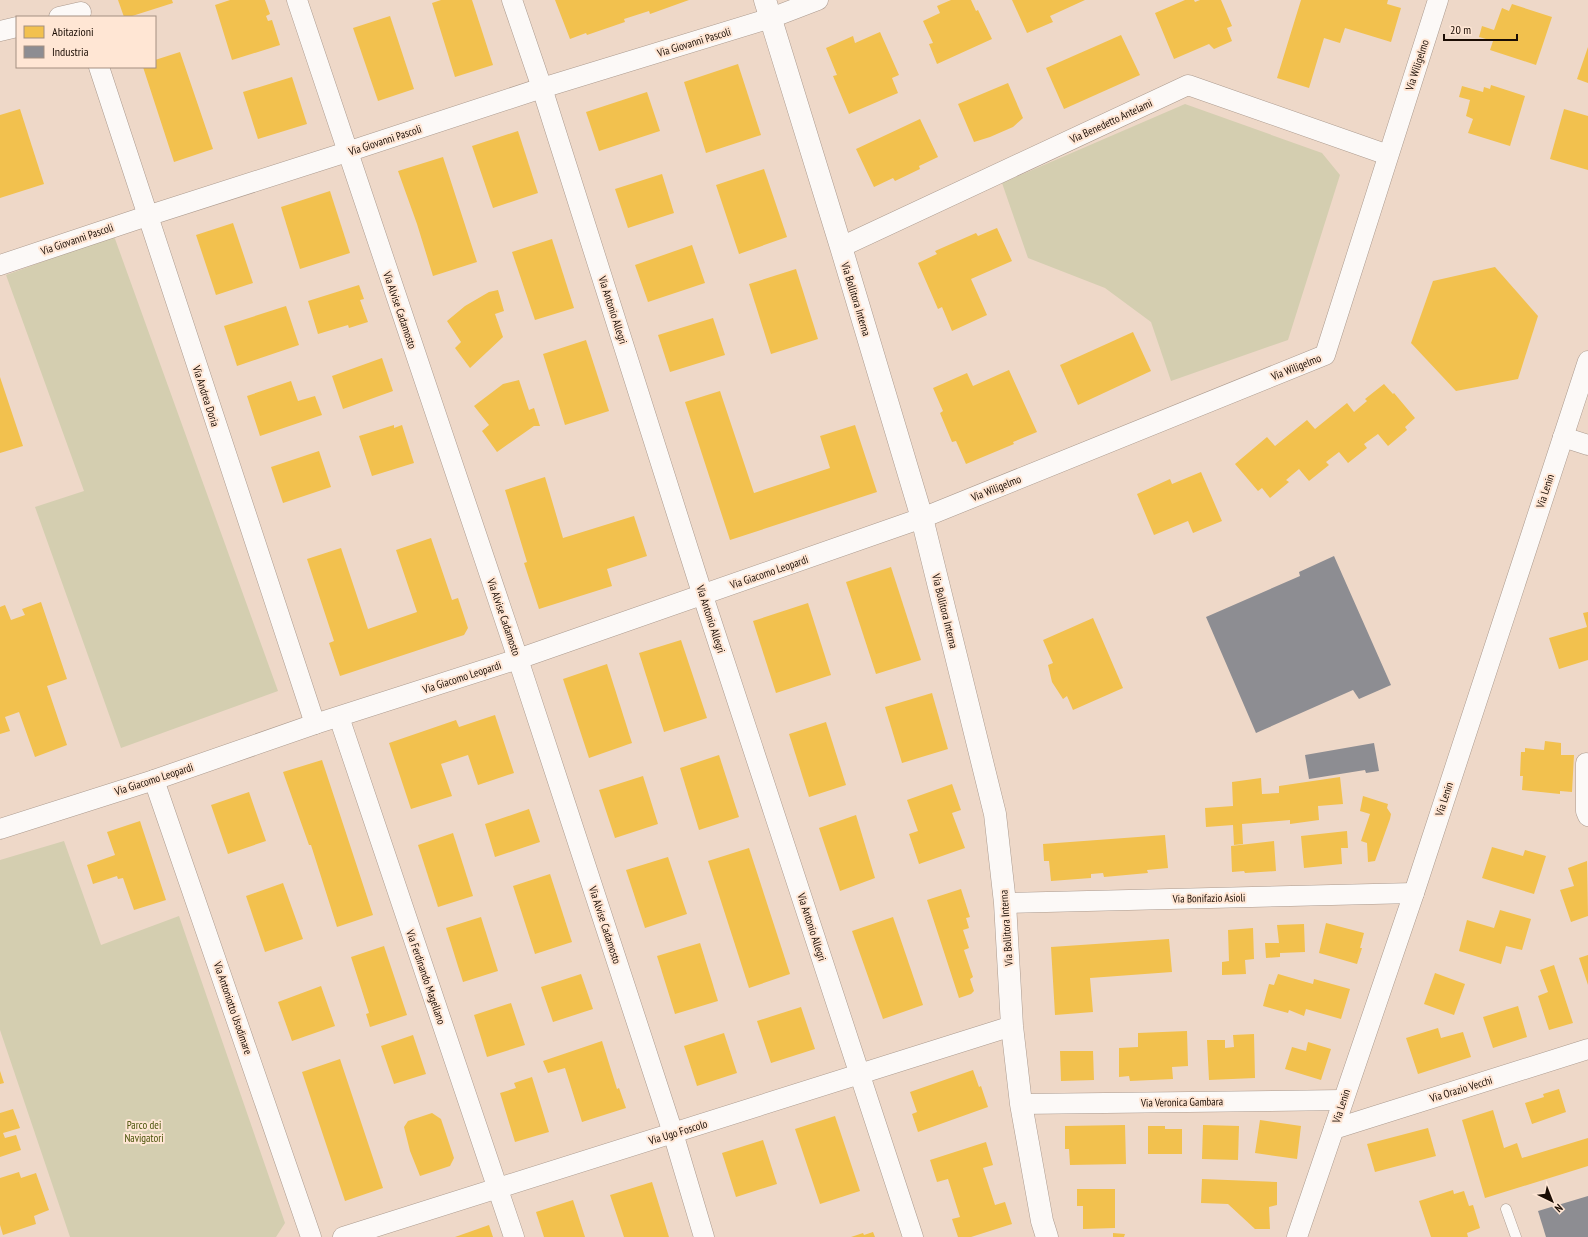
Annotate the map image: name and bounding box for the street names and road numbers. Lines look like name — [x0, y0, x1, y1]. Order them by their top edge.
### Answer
street label: Via Giovanni Pascoli — [655, 24, 732, 60]
street label: Via Wiligelmo — [1402, 38, 1432, 93]
street label: Via Benedetto Antelami — [1067, 96, 1154, 147]
street label: Via Giovanni Pascoli — [346, 122, 423, 159]
street label: Via Giovanni Pascoli — [38, 220, 115, 258]
street label: Via Bollitora Interna — [838, 260, 874, 337]
street label: Via Alvise Cadamosto — [380, 269, 420, 351]
street label: Via Antonio Allegri — [595, 273, 631, 346]
street label: Via Wiligelmo — [1268, 351, 1323, 384]
street label: Via Andrea Doria — [189, 363, 222, 428]
street label: Via Wiligelmo — [968, 472, 1023, 505]
street label: Via Lenin — [1533, 472, 1557, 511]
street label: Via Giacomo Leopardi — [727, 552, 810, 592]
street label: Via Bollitora Interna — [929, 571, 961, 650]
street label: Via Alvise Cadamosto — [484, 576, 524, 658]
street label: Via Antonio Allegri — [693, 582, 729, 655]
street label: Via Giacomo Leopardi — [420, 658, 503, 697]
street label: Via Giacomo Leopardi — [112, 760, 195, 799]
street label: Via Lenin — [1432, 780, 1456, 819]
street label: Via Alvise Cadamosto — [586, 884, 624, 966]
street label: Via Bollitora Interna — [996, 889, 1016, 968]
street label: Via Antonio Allegri — [794, 890, 830, 963]
street label: Via Bonifazio Asioli — [1172, 890, 1245, 906]
street label: Via Ferdinando Magellano — [403, 927, 449, 1026]
street label: Via Antoniotto Usodimare — [210, 959, 256, 1057]
street label: Via Orazio Vecchi — [1427, 1073, 1494, 1105]
street label: Via Lenin — [1329, 1087, 1353, 1126]
street label: Via Veronica Gambara — [1140, 1094, 1223, 1110]
street label: Via Ugo Foscolo — [646, 1116, 709, 1148]

